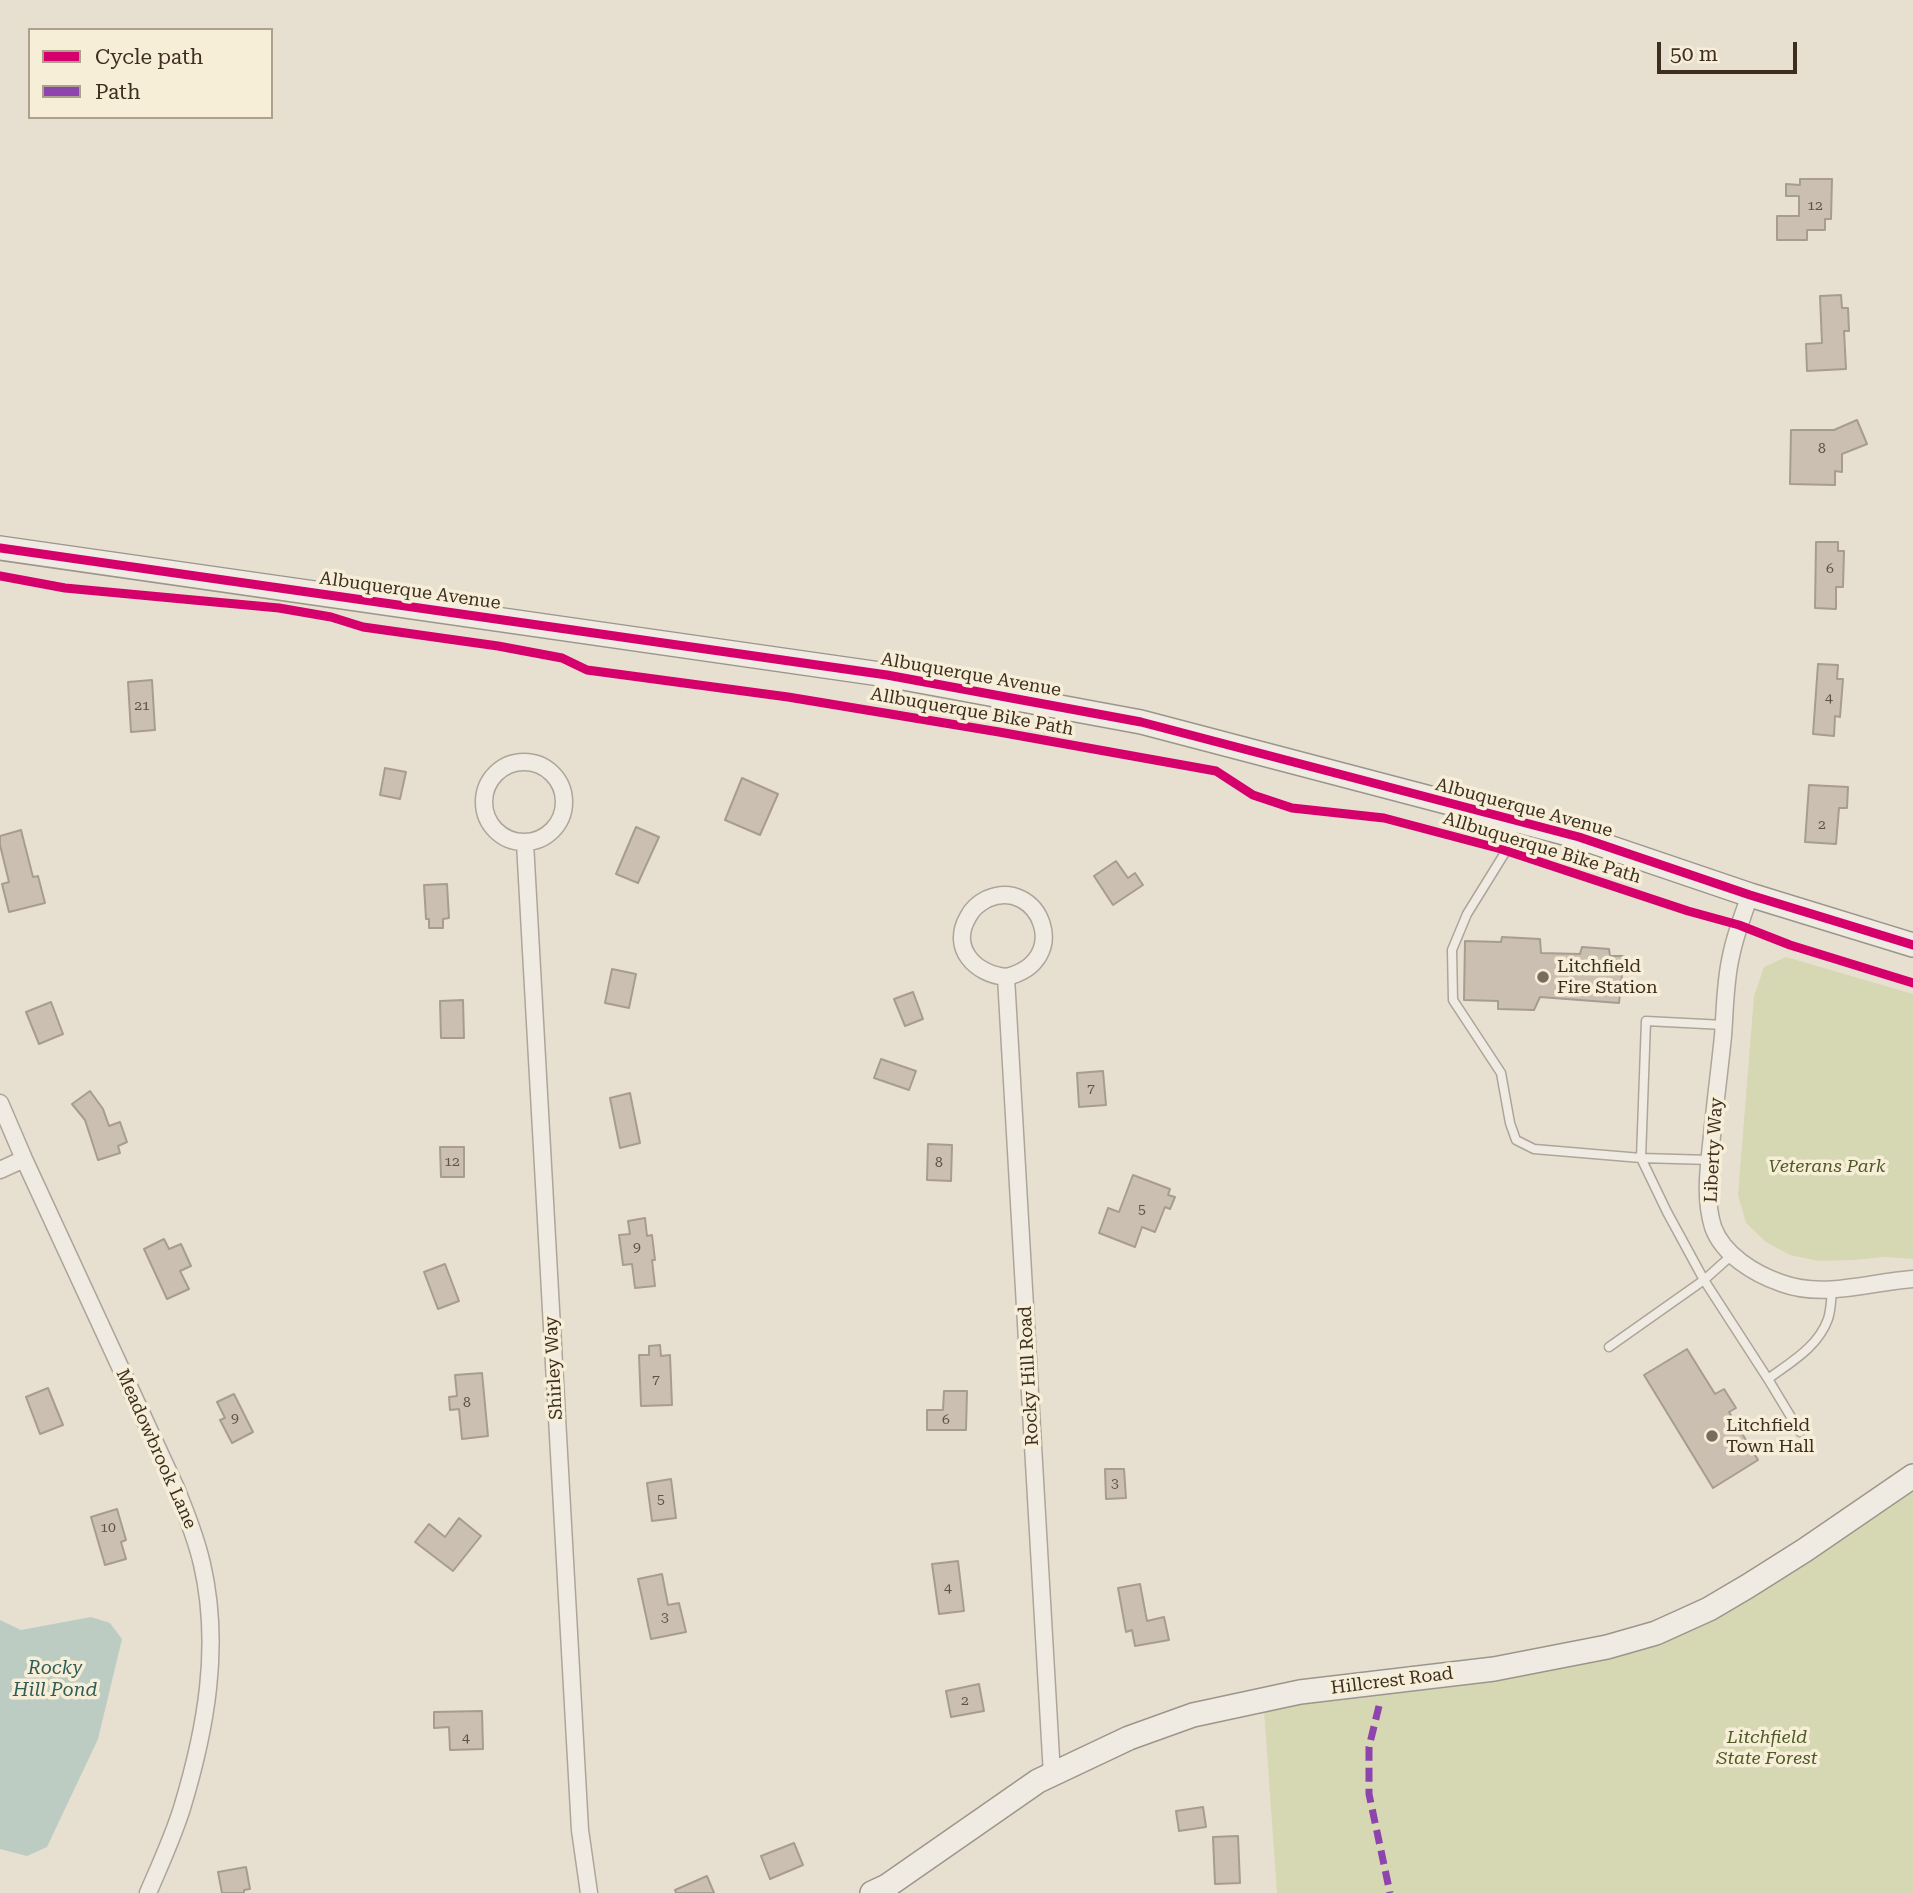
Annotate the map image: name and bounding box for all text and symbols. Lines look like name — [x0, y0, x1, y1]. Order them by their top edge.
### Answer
legend — [28, 28, 273, 119]
scale bar — [1661, 28, 1801, 72]
text: 50 m — [1670, 42, 1718, 66]
text: Cycle path — [95, 45, 203, 69]
text: Path — [95, 80, 141, 104]
house number: 12 — [1807, 198, 1823, 214]
house number: 8 — [1818, 441, 1826, 457]
house number: 6 — [1826, 561, 1834, 577]
street label: Albuquerque Avenue — [318, 568, 502, 614]
street label: Albuquerque Avenue — [879, 649, 1063, 701]
street label: Allbuquerque Bike Path — [869, 683, 1075, 741]
house number: 4 — [1825, 690, 1833, 706]
house number: 21 — [134, 698, 150, 714]
street label: Albuquerque Avenue — [1433, 774, 1615, 842]
street label: Allbuquerque Bike Path — [1440, 808, 1644, 888]
house number: 2 — [1818, 817, 1826, 833]
place label: Litchfield Fire Station — [1557, 956, 1658, 998]
marker: Litchfield Fire Station — [1535, 969, 1551, 985]
house number: 7 — [1087, 1081, 1095, 1097]
street label: Liberty Way — [1700, 1097, 1728, 1203]
house number: 12 — [444, 1154, 460, 1170]
house number: 8 — [935, 1155, 943, 1171]
park label: Veterans Park — [1769, 1156, 1885, 1178]
house number: 5 — [1138, 1202, 1146, 1218]
house number: 9 — [633, 1240, 641, 1256]
street label: Rocky Hill Road — [1015, 1305, 1043, 1447]
street label: Shirley Way — [540, 1316, 568, 1420]
street label: Meadowbrook Lane — [111, 1366, 201, 1532]
house number: 7 — [652, 1372, 660, 1388]
house number: 8 — [463, 1395, 471, 1411]
house number: 9 — [231, 1411, 239, 1427]
house number: 6 — [942, 1412, 950, 1428]
place label: Litchfield Town Hall — [1726, 1415, 1814, 1458]
marker: Litchfield Town Hall — [1704, 1428, 1720, 1444]
house number: 3 — [1111, 1476, 1119, 1492]
house number: 5 — [657, 1492, 665, 1508]
house number: 10 — [100, 1520, 116, 1536]
house number: 4 — [944, 1580, 952, 1596]
house number: 3 — [661, 1610, 669, 1626]
water label: Rocky Hill Pond — [13, 1657, 97, 1701]
street label: Hillcrest Road — [1330, 1663, 1454, 1699]
house number: 2 — [961, 1693, 969, 1709]
park label: Litchfield State Forest — [1717, 1727, 1817, 1770]
house number: 4 — [462, 1730, 470, 1746]

